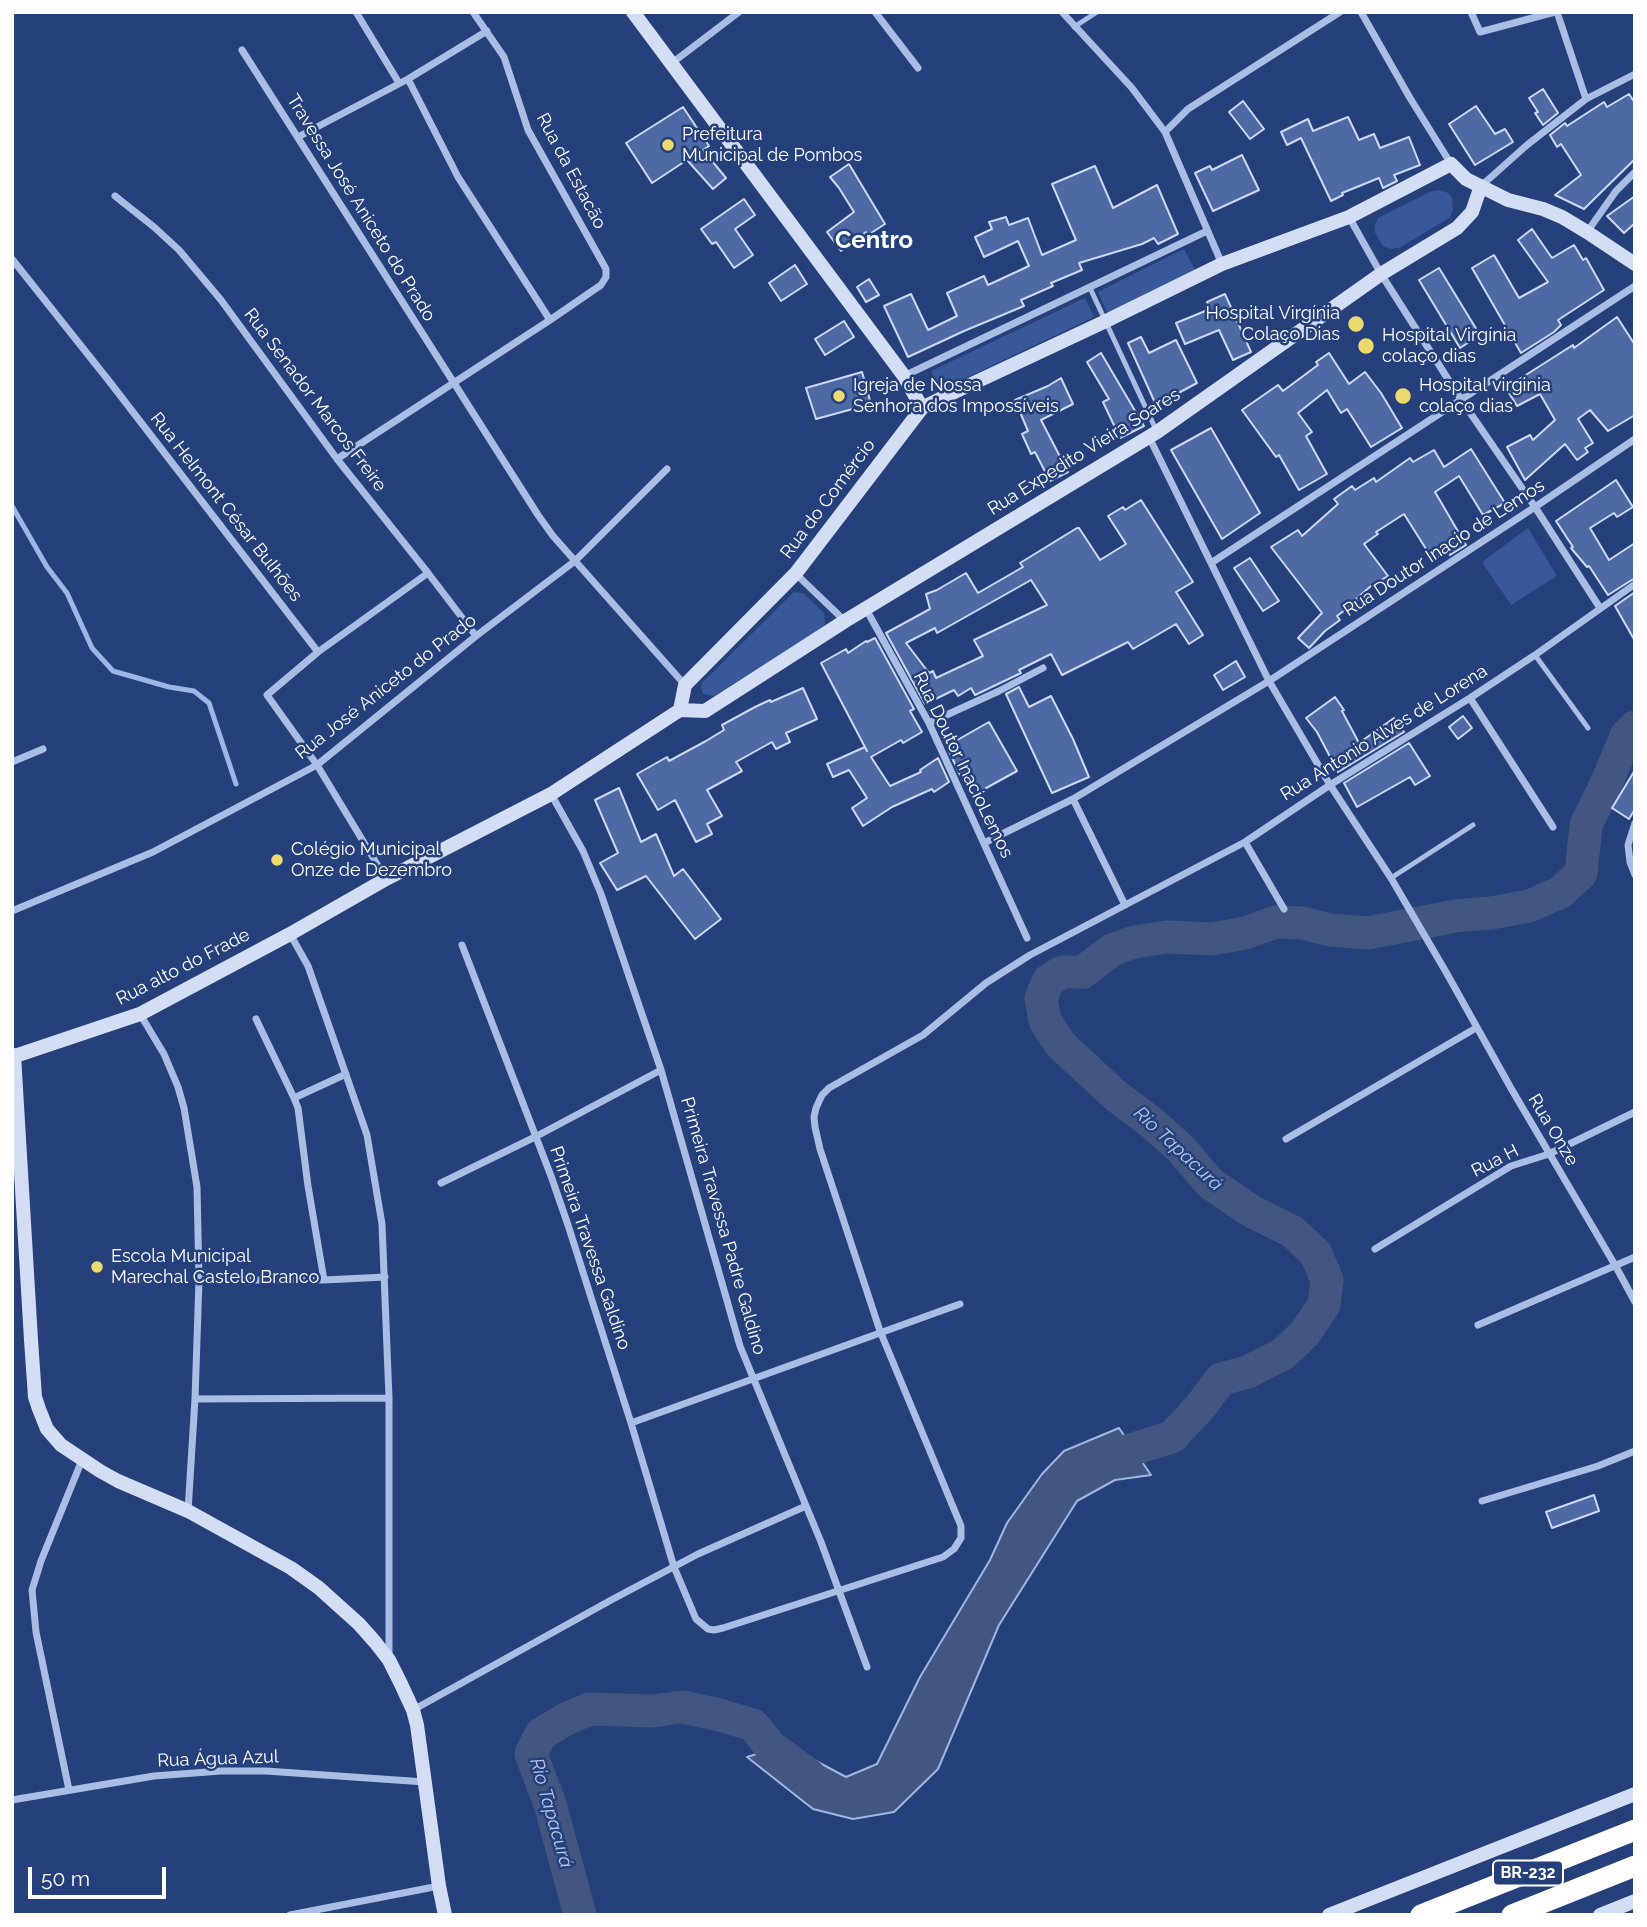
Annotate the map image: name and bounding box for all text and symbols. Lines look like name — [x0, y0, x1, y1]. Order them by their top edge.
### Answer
street label: Travessa José Aniceto do Prado — [282, 91, 440, 325]
street label: Rua da Estacão — [531, 109, 611, 233]
place label: Prefeitura Municipal de Pombos — [682, 124, 862, 166]
marker: Prefeitura Municipal de Pombos — [660, 137, 676, 153]
district label: Centro — [835, 227, 913, 255]
place label: Hospital Virgínia Colaço Dias — [1206, 303, 1340, 346]
street label: Rua Senador Marcos Freire — [239, 304, 391, 496]
marker: Hospital Virgínia Colaço Dias — [1346, 314, 1366, 334]
place label: Hospital Virgínia colaço dias — [1382, 325, 1516, 368]
marker: Hospital Virgínia colaço dias — [1356, 336, 1376, 356]
place label: Igreja de Nossa Senhora dos Impossíveis — [853, 375, 1059, 418]
place label: Hospital virginia colaço dias — [1419, 375, 1551, 418]
street label: Rua Expedito Vieira Soares — [984, 384, 1184, 520]
marker: Hospital virginia colaço dias — [1393, 386, 1413, 406]
marker: Igreja de Nossa Senhora dos Impossíveis — [831, 388, 847, 404]
street label: Rua Helmont César Bulhões — [145, 408, 307, 606]
street label: Rua do Comércio — [776, 435, 880, 563]
street label: Rua Doutor Inacio de Lemos — [1339, 475, 1549, 621]
street label: Rua José Aniceto do Prado — [291, 610, 481, 764]
street label: Rua Antonio Alves de Lorena — [1277, 660, 1491, 806]
street label: Rua Doutor InacioLemos — [908, 668, 1018, 862]
place label: Colégio Municipal Onze de Dezembro — [291, 839, 452, 882]
marker: Colégio Municipal Onze de Dezembro — [269, 852, 285, 868]
street label: Rua alto do Frade — [113, 924, 253, 1010]
street label: Rua Onze — [1523, 1090, 1583, 1170]
street label: Primeira Travessa Padre Galdino — [676, 1095, 770, 1357]
water label: Rio Tapacurá — [1129, 1102, 1227, 1196]
street label: Rua H — [1468, 1140, 1522, 1182]
street label: Primeira Travessa Galdino — [545, 1143, 635, 1353]
place label: Escola Municipal Marechal Castelo Branco — [111, 1246, 319, 1288]
marker: Escola Municipal Marechal Castelo Branco — [89, 1259, 105, 1275]
street label: Rua Água Azul — [157, 1746, 279, 1772]
water label: Rio Tapacurá — [524, 1756, 578, 1870]
scale bar — [32, 1854, 170, 1898]
road number: BR-232 — [1493, 1860, 1563, 1885]
text: 50 m — [41, 1866, 90, 1891]

